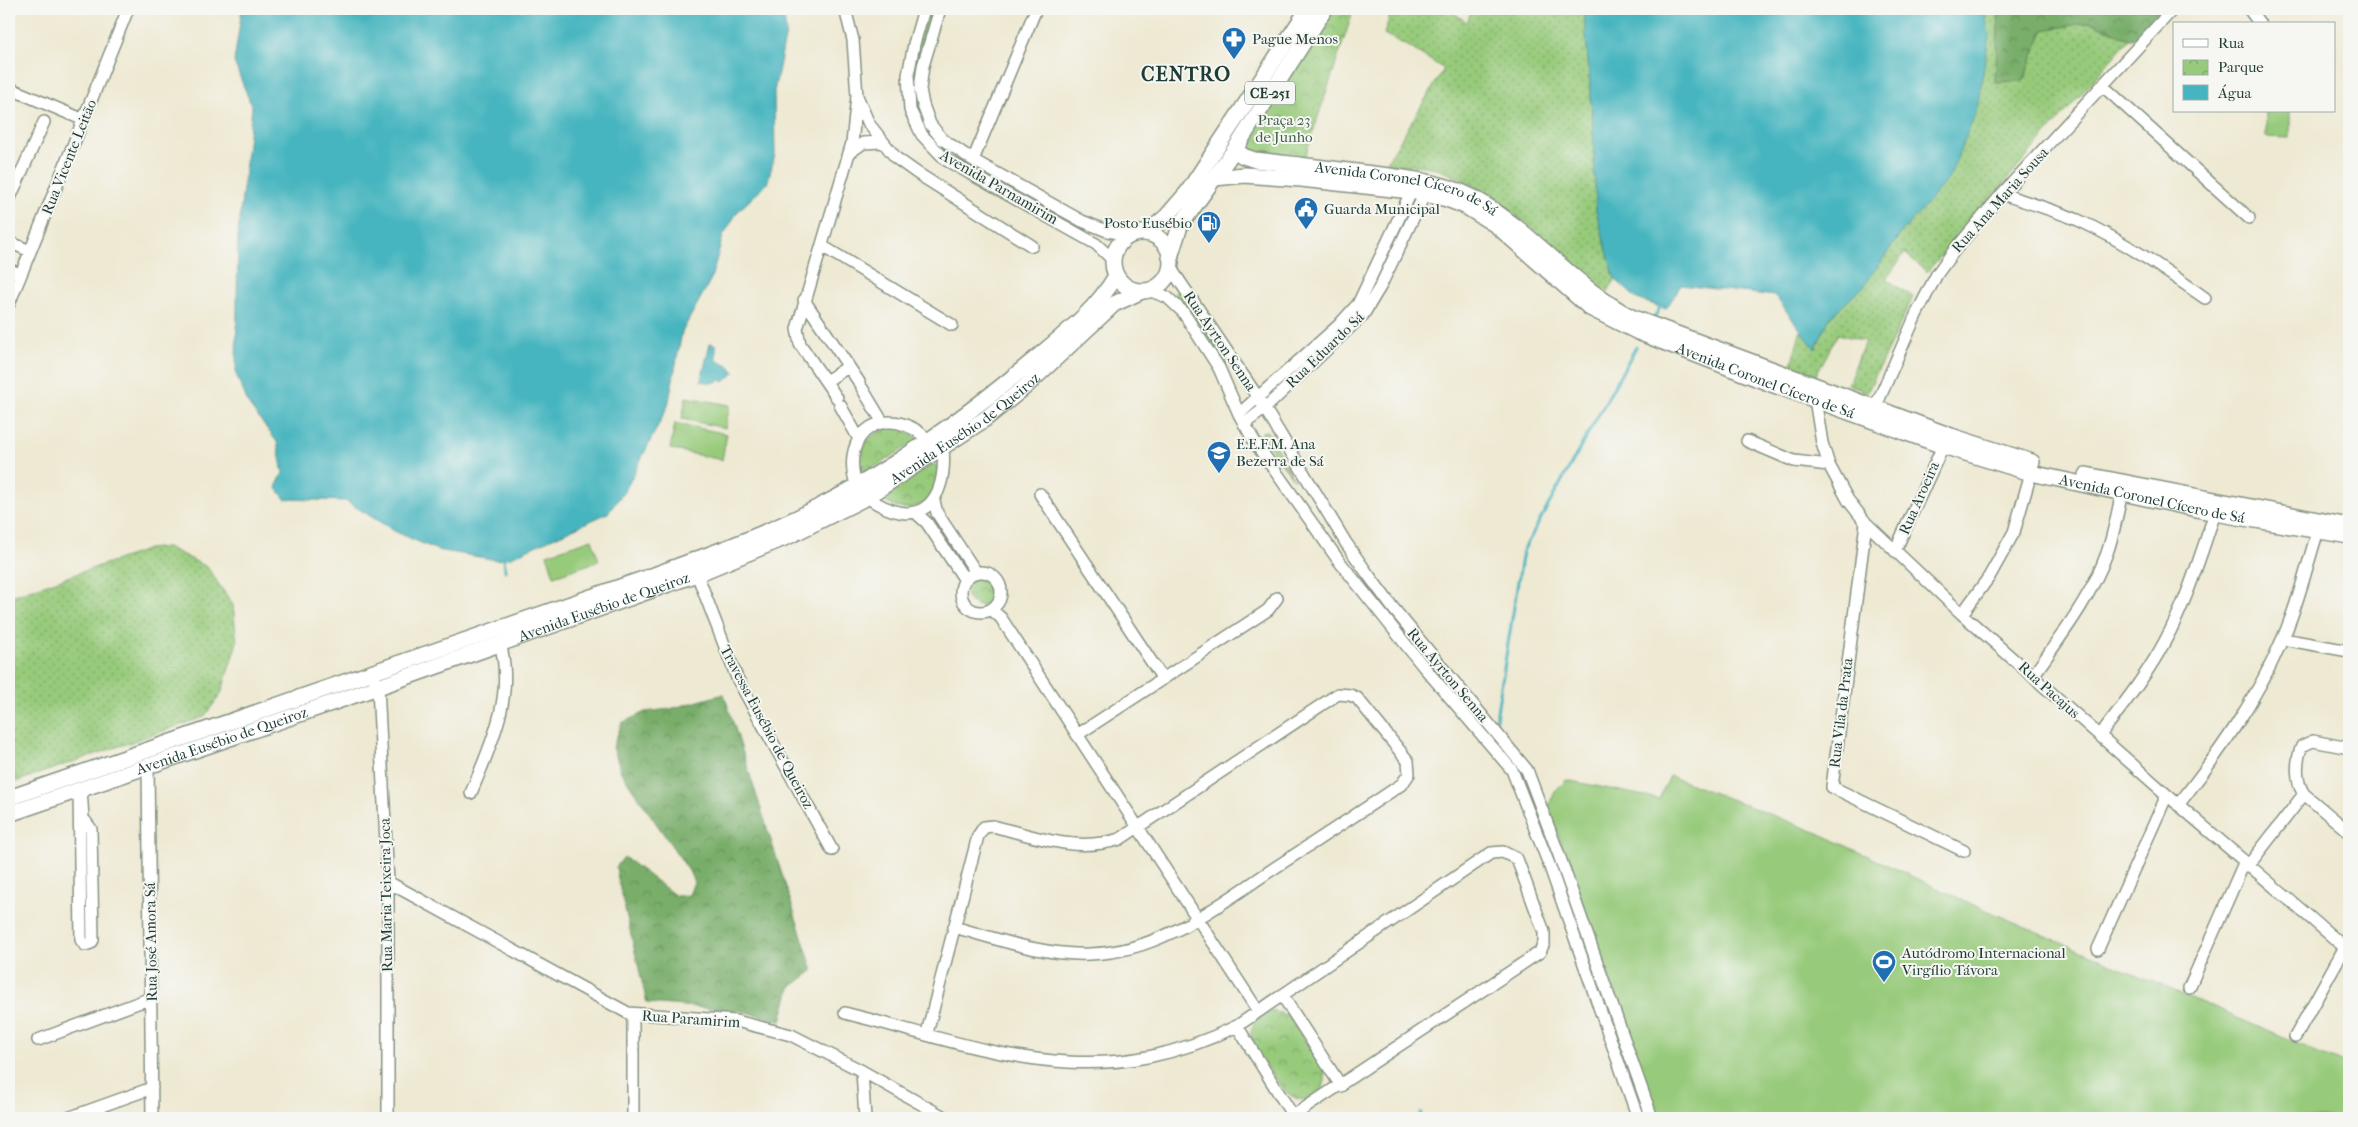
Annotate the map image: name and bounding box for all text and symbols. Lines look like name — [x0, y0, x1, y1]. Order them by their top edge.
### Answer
legend — [2173, 22, 2336, 112]
pharmacy icon: Pague Menos — [1221, 26, 1247, 60]
place label: Pague Menos — [1252, 30, 1338, 48]
text: Rua — [2218, 34, 2245, 52]
text: Parque — [2218, 58, 2264, 76]
district label: CENTRO — [1141, 63, 1231, 86]
road number: CE-251 — [1245, 82, 1295, 105]
text: Água — [2217, 84, 2252, 102]
street label: Rua Vicente Leitão — [38, 96, 100, 217]
park label: Praça 23 de Junho — [1255, 111, 1313, 146]
street label: Rua Ana Maria Sousa — [1948, 143, 2053, 256]
street label: Avenida Parnamirim — [936, 145, 1062, 228]
street label: Avenida Coronel Cícero de Sá — [1313, 158, 1502, 220]
public building icon: Guarda Municipal — [1293, 196, 1319, 230]
place label: Guarda Municipal — [1324, 200, 1440, 218]
fuel station icon: Posto Eusébio — [1196, 210, 1222, 244]
place label: Posto Eusébio — [1104, 214, 1192, 232]
street label: Rua Ayrton Senna — [1180, 287, 1261, 395]
street label: Rua Eduardo Sá — [1282, 307, 1369, 392]
street label: Avenida Coronel Cícero de Sá — [1673, 338, 1858, 423]
street label: Avenida Eusébio de Queiroz — [886, 369, 1044, 489]
place label: E.E.F.M. Ana Bezerra de Sá — [1236, 435, 1325, 470]
school or university icon: E.E.F.M. Ana Bezerra de Sá — [1206, 440, 1232, 474]
street label: Rua Aroeira — [1895, 458, 1944, 537]
street label: Avenida Coronel Cícero de Sá — [2057, 470, 2247, 527]
street label: Avenida Eusébio de Queiroz — [515, 568, 692, 646]
street label: Rua Ayrton Senna — [1403, 624, 1493, 726]
street label: Travessa Eusébio de Queiroz — [716, 642, 818, 812]
street label: Rua Vila da Prata — [1825, 656, 1857, 769]
street label: Rua Pacajus — [2015, 658, 2084, 723]
street label: Avenida Eusébio de Queiroz — [133, 703, 310, 779]
street label: Rua Maria Teixeira Joca — [376, 817, 396, 972]
street label: Rua José Amora Sá — [141, 881, 161, 1002]
place label: Autódromo Internacional Virgílio Távora — [1901, 944, 2066, 979]
sports icon: Autódromo Internacional Virgílio Távora — [1871, 949, 1897, 983]
street label: Rua Paramirim — [641, 1007, 741, 1031]

